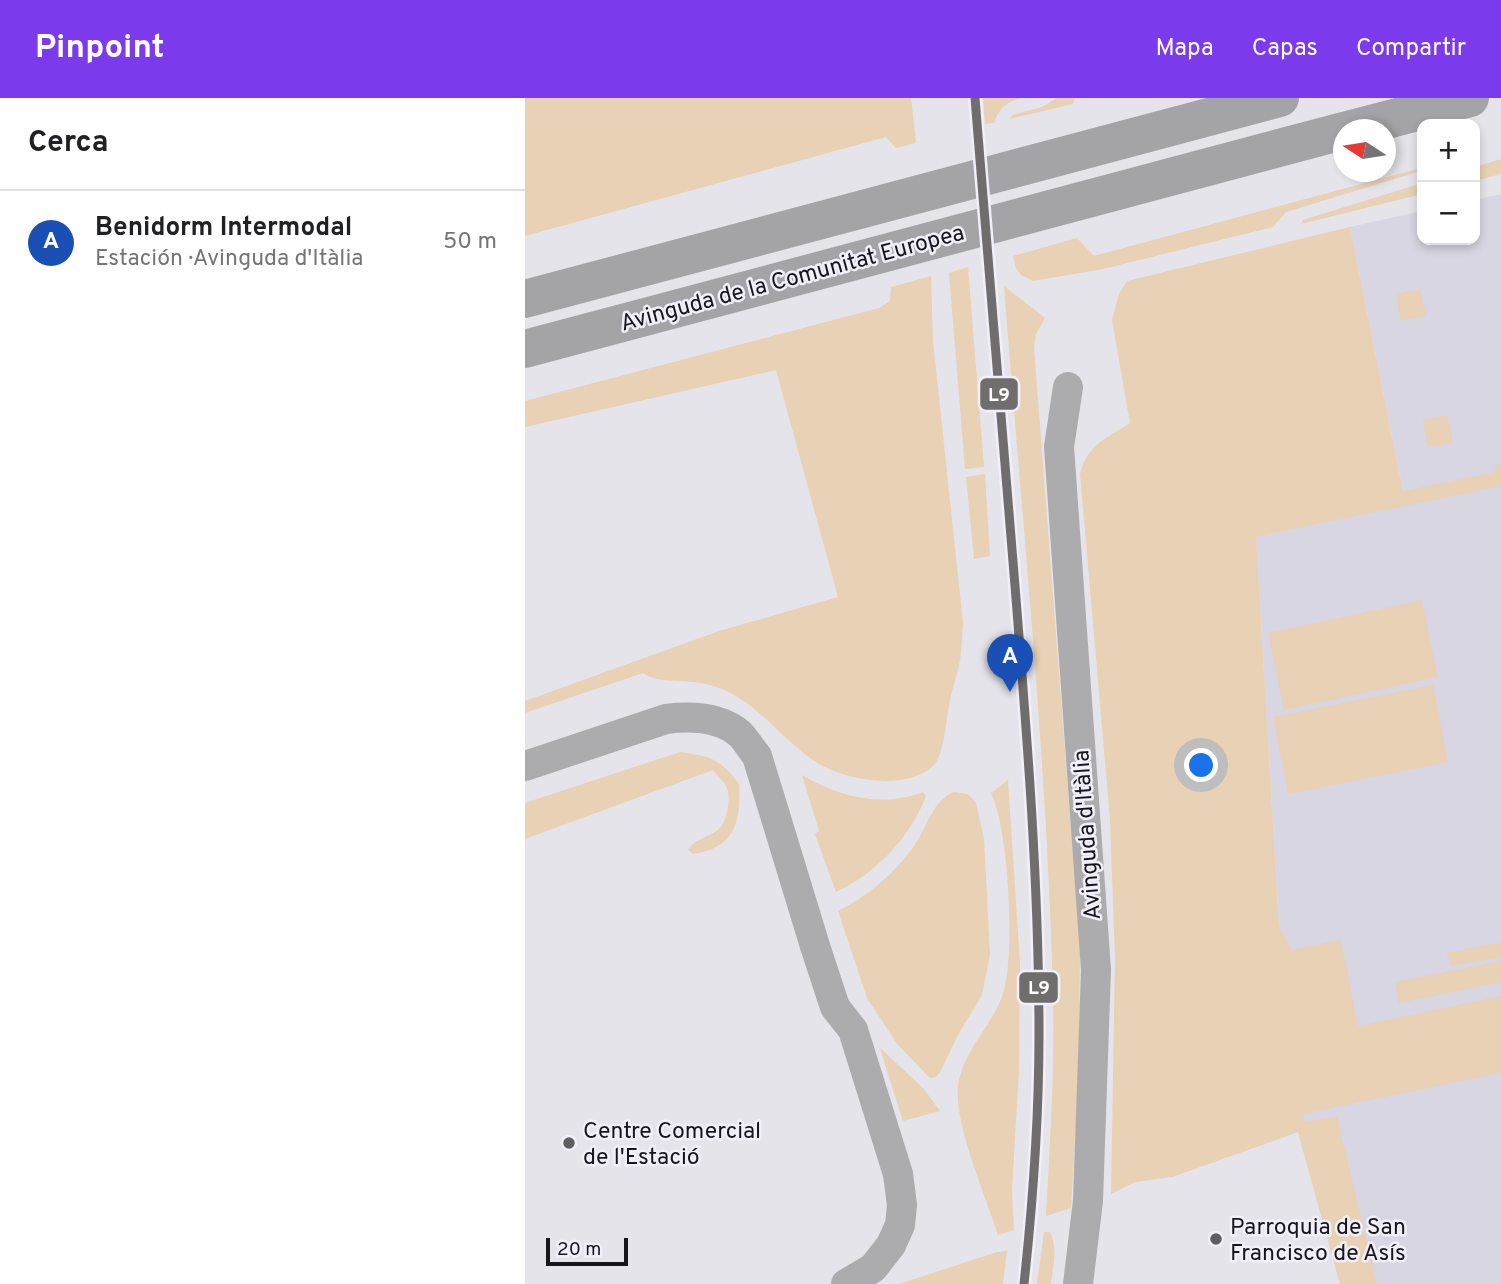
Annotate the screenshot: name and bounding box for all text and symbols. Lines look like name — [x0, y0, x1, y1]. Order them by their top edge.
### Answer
text: Pinpoint — [35, 28, 164, 70]
text: Mapa — [1156, 34, 1214, 64]
text: Capas — [1252, 34, 1318, 64]
text: Compartir — [1356, 34, 1466, 64]
north arrow — [1333, 119, 1396, 182]
map controls — [1417, 119, 1480, 245]
button: + — [1417, 119, 1480, 182]
text: Cerca — [28, 125, 108, 162]
button: − — [1417, 182, 1480, 245]
text: Benidorm Intermodal — [95, 212, 352, 245]
street label: Avinguda de la Comunitat Europea — [617, 219, 968, 339]
text: A — [43, 228, 59, 257]
text: 50 m — [443, 228, 497, 257]
text: Estación · Avinguda d'Itàlia — [95, 245, 363, 274]
line badge: L9 — [979, 377, 1019, 411]
text: L9 — [988, 384, 1010, 408]
pin: A — [987, 634, 1033, 692]
your location — [1184, 748, 1218, 782]
street label: Avinguda d'Itàlia — [1068, 749, 1109, 921]
line badge: L9 — [1018, 971, 1059, 1004]
text: L9 — [1028, 977, 1050, 1001]
place label: Centre Comercial de l'Estació — [583, 1118, 761, 1173]
marker: Centre Comercial de l'Estació — [561, 1135, 577, 1151]
place label: Parroquia de San Francisco de Asís — [1230, 1214, 1406, 1269]
marker: Parroquia de San Francisco de Asís — [1208, 1231, 1224, 1247]
scale bar — [546, 1235, 628, 1267]
text: 20 m — [557, 1238, 601, 1262]

